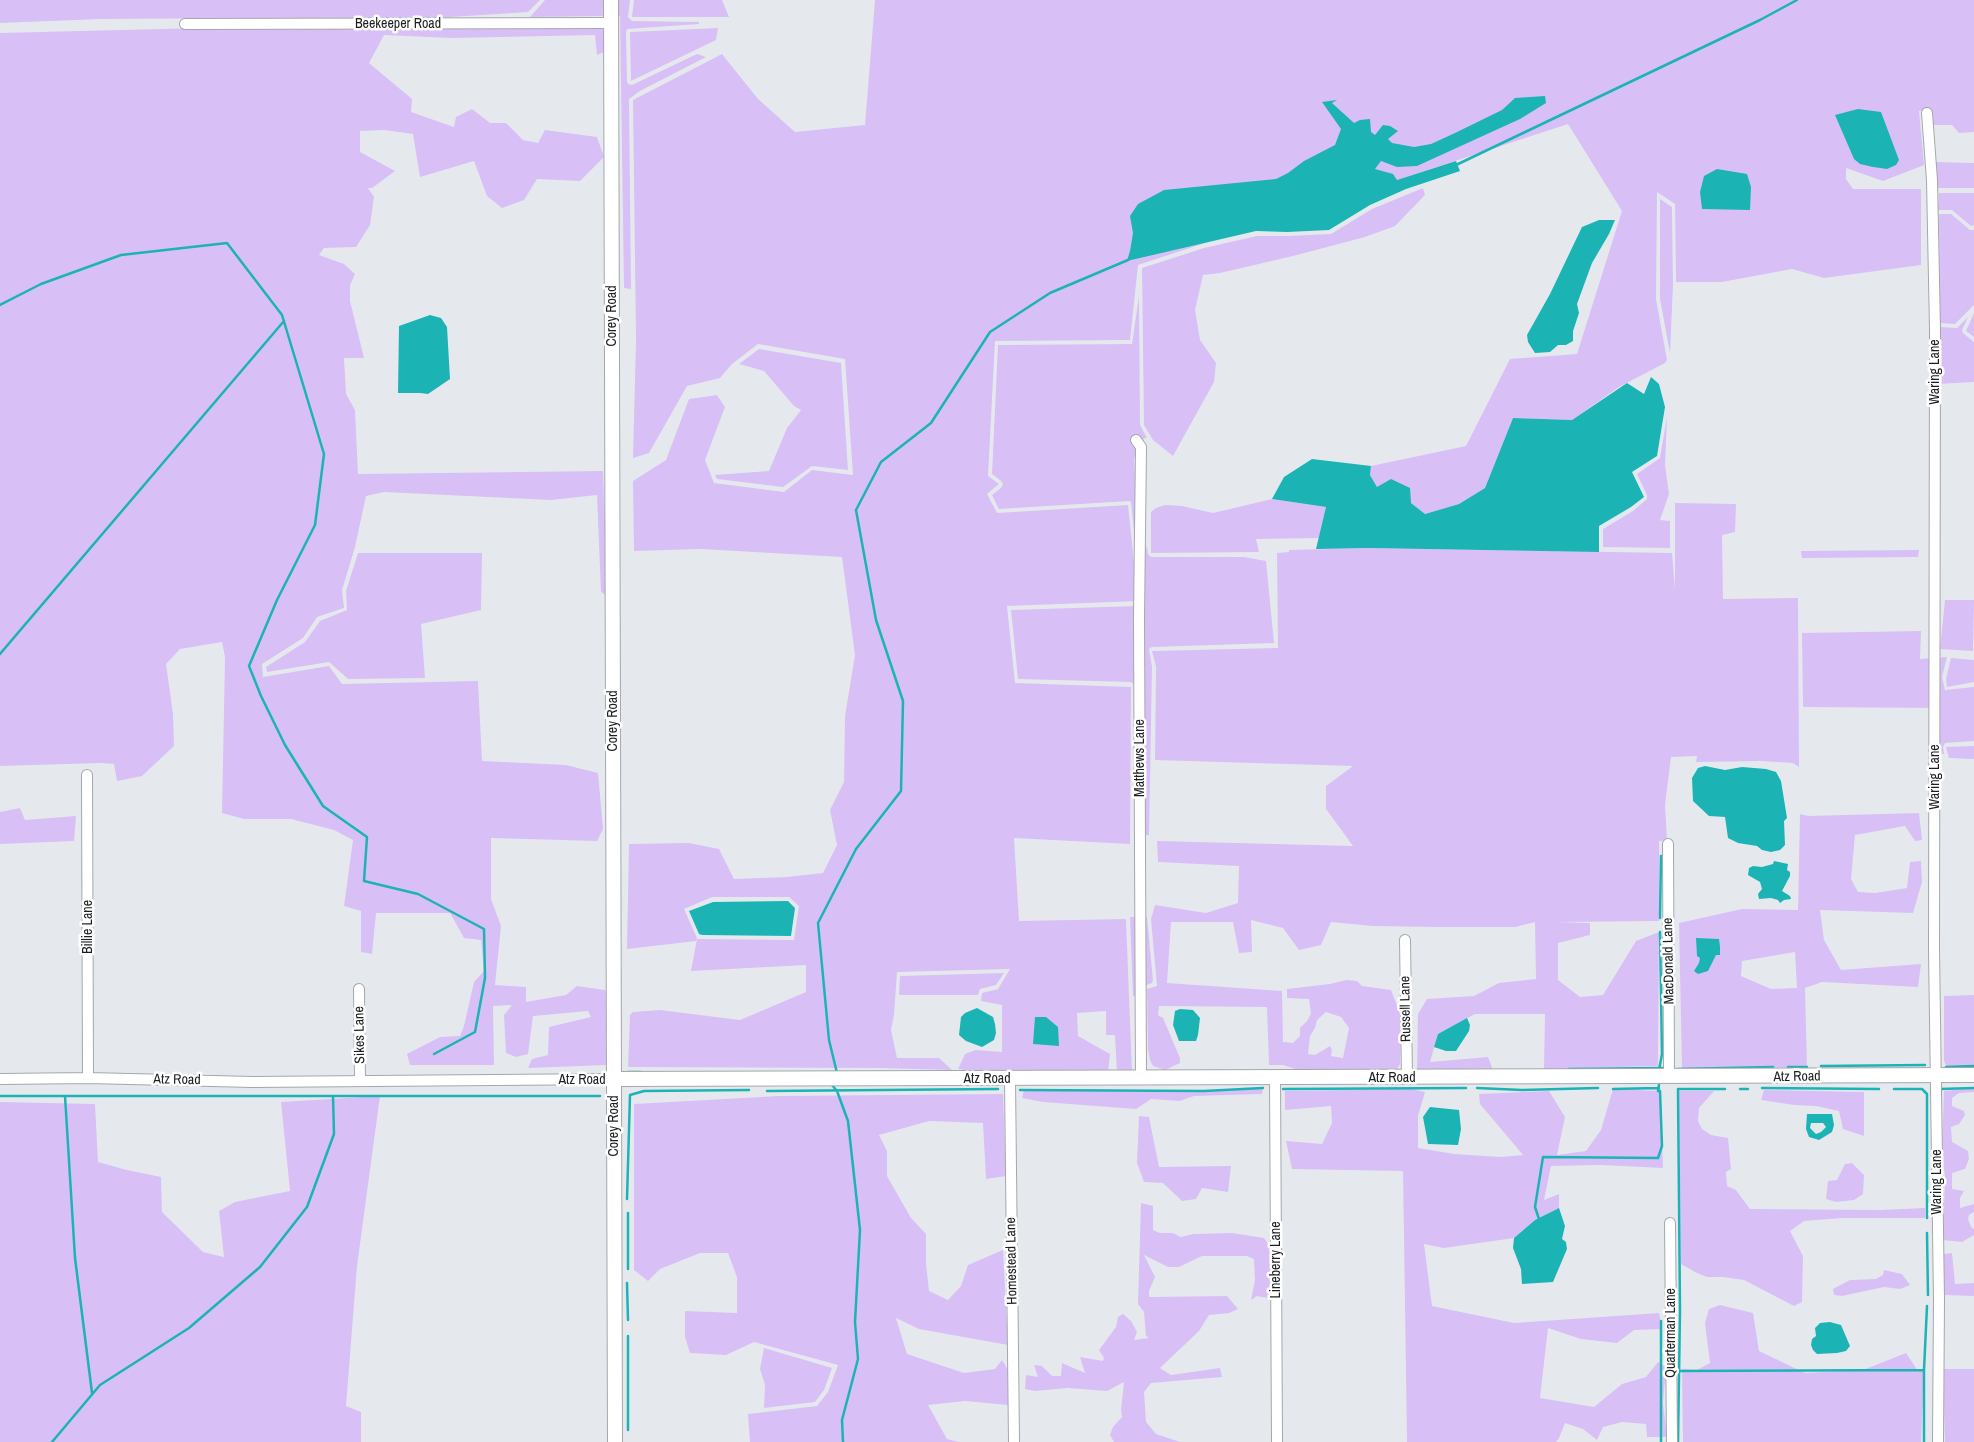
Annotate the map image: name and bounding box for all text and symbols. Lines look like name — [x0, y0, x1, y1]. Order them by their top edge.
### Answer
street label: Beekeeper Road — [355, 16, 441, 32]
street label: Corey Road — [604, 285, 620, 347]
street label: Waring Lane — [1927, 339, 1943, 405]
street label: Corey Road — [605, 690, 621, 752]
street label: Matthews Lane — [1132, 719, 1148, 797]
street label: Waring Lane — [1927, 744, 1943, 810]
street label: Billie Lane — [80, 900, 96, 954]
street label: MacDonald Lane — [1660, 917, 1678, 1005]
street label: Russell Lane — [1397, 976, 1415, 1042]
street label: Sikes Lane — [351, 1006, 369, 1064]
street label: Atz Road — [1773, 1068, 1821, 1086]
street label: Atz Road — [1368, 1070, 1416, 1086]
street label: Atz Road — [153, 1071, 201, 1089]
street label: Atz Road — [963, 1071, 1011, 1087]
street label: Atz Road — [558, 1072, 606, 1088]
street label: Corey Road — [606, 1095, 622, 1157]
street label: Waring Lane — [1929, 1149, 1945, 1215]
street label: Homestead Lane — [1003, 1217, 1021, 1305]
street label: Lineberry Lane — [1268, 1221, 1284, 1299]
street label: Quarterman Lane — [1663, 1288, 1679, 1378]

